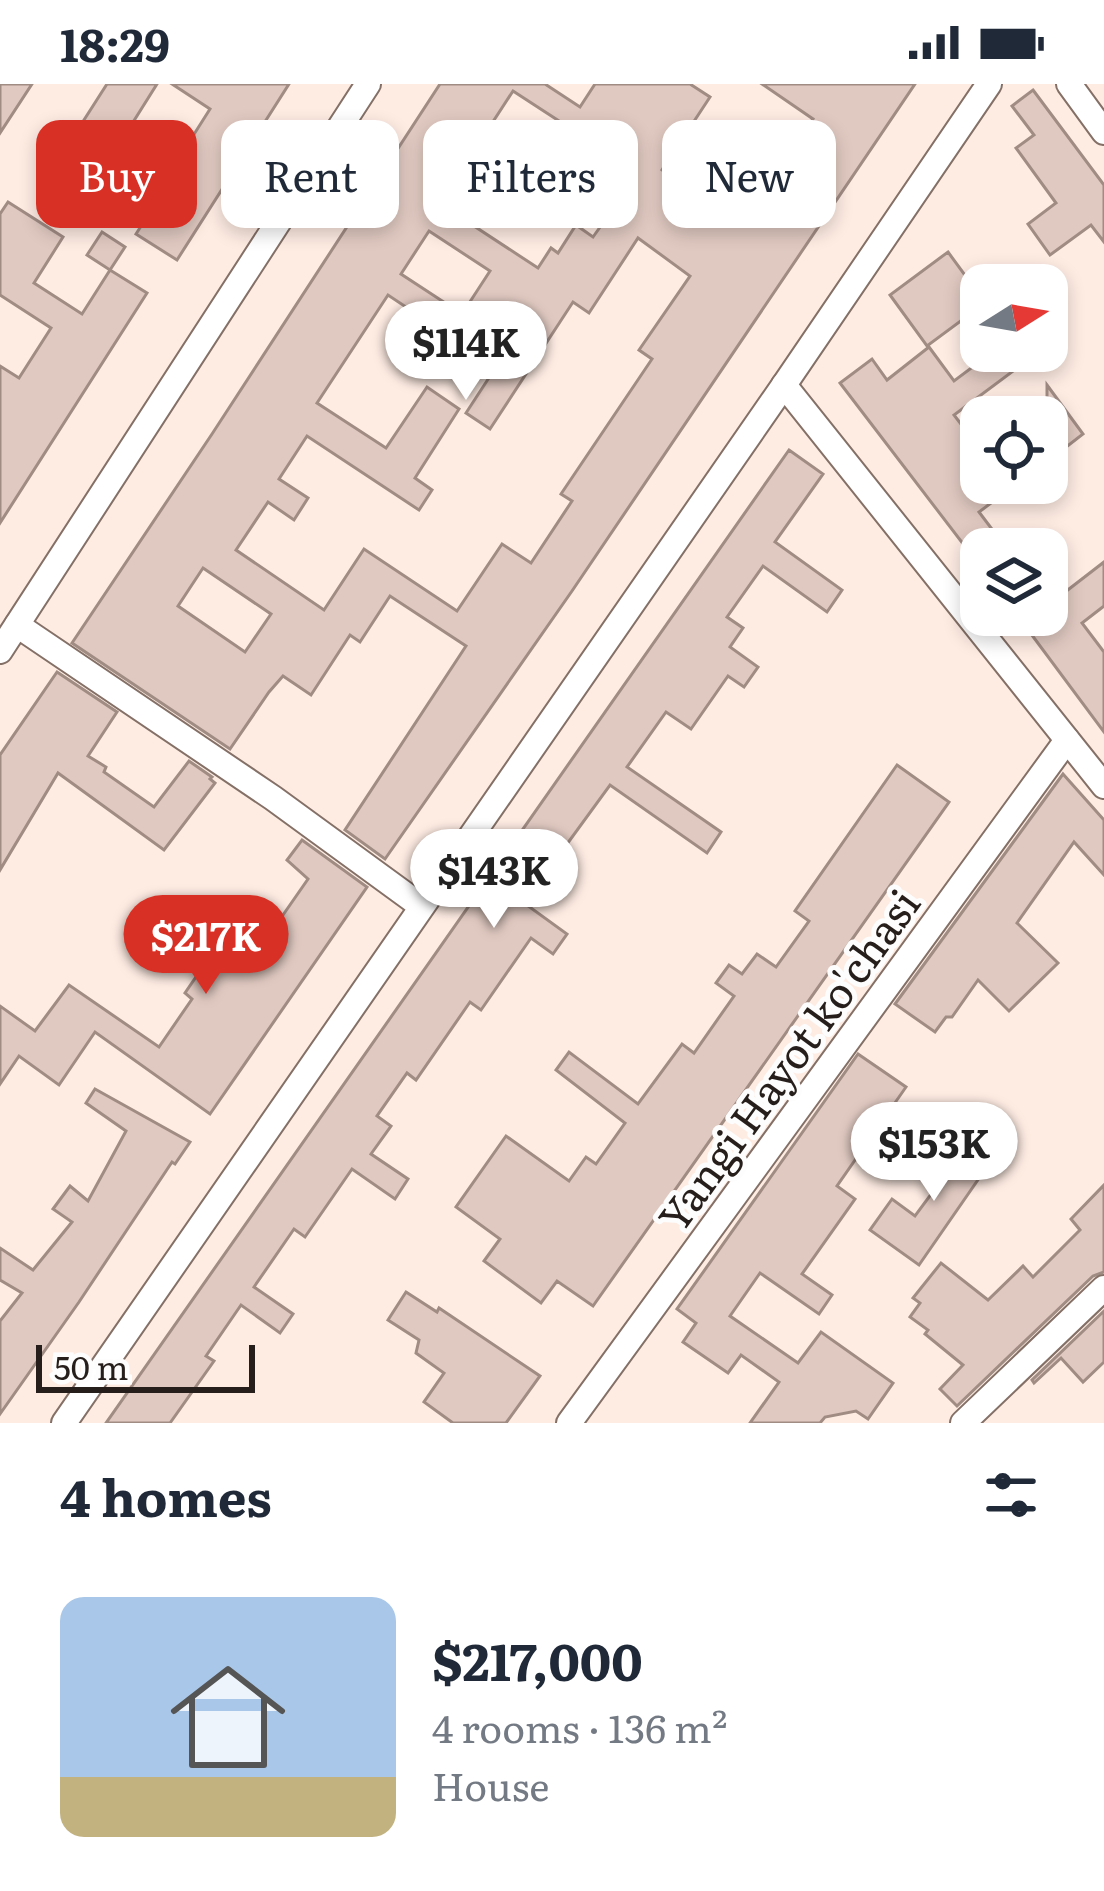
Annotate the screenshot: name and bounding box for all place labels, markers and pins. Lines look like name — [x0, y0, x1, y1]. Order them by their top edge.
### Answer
pin: $114K — [382, 301, 550, 403]
pin: $143K — [410, 829, 578, 931]
pin: $217K — [122, 895, 290, 997]
pin: $153K — [850, 1102, 1018, 1204]

